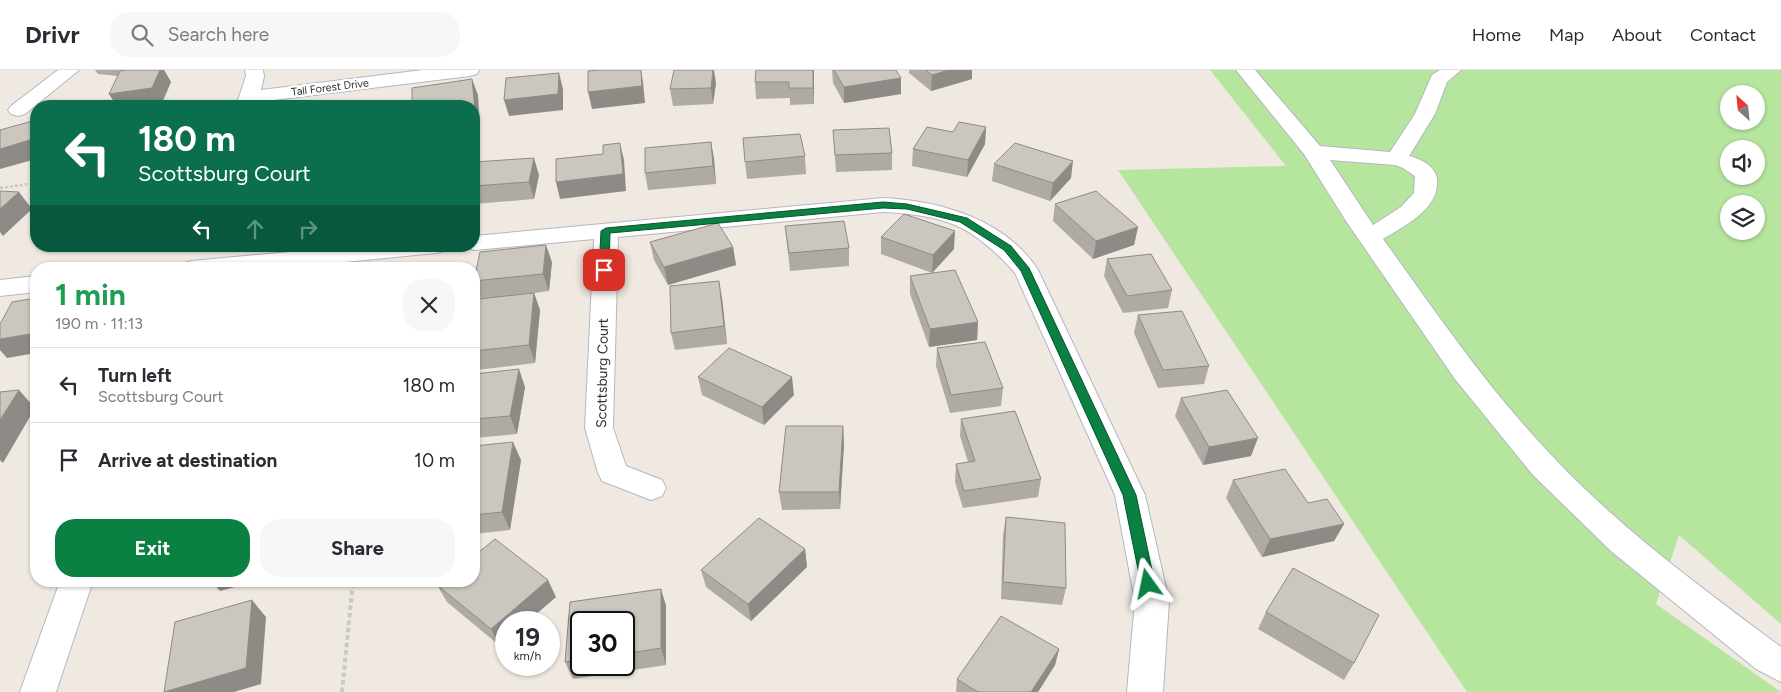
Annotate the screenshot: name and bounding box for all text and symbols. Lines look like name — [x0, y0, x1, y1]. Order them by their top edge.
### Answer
search box — [110, 12, 460, 57]
text: Drivr — [25, 20, 80, 49]
icon: search — [128, 21, 156, 49]
text: Search here — [168, 23, 269, 46]
text: Home — [1472, 24, 1521, 46]
text: Map — [1549, 24, 1584, 46]
text: About — [1612, 24, 1662, 46]
text: Contact — [1690, 24, 1756, 46]
street label: Tall Forest Drive — [291, 76, 370, 99]
north arrow — [1720, 85, 1765, 130]
map controls — [1720, 85, 1765, 240]
text: 180 m — [138, 118, 236, 160]
icon: left — [55, 120, 120, 185]
button: sound — [1720, 140, 1765, 185]
text: Scottsburg Court — [138, 160, 311, 187]
button: layers — [1720, 195, 1765, 240]
icon: left — [188, 215, 216, 243]
icon: ahead — [241, 215, 269, 243]
icon: right — [294, 215, 322, 243]
pin — [583, 249, 625, 291]
icon: arrive — [590, 256, 618, 284]
text: 1 min — [55, 276, 126, 313]
button: close — [403, 279, 455, 331]
text: 190 m · 11:13 — [55, 314, 143, 333]
street label: Scottsburg Court — [593, 318, 612, 428]
text: Turn left — [98, 364, 172, 387]
icon: left — [55, 371, 83, 399]
text: 180 m — [402, 374, 455, 397]
text: Scottsburg Court — [98, 387, 224, 406]
icon: arrive — [55, 446, 83, 474]
text: Arrive at destination — [98, 449, 277, 472]
text: 10 m — [414, 449, 455, 472]
button: Exit — [55, 519, 250, 577]
button: Share — [260, 519, 455, 577]
position arrow — [1121, 557, 1173, 609]
speed limit sign: 30 — [570, 611, 635, 676]
text: 19 — [515, 622, 540, 652]
text: km/h — [514, 649, 541, 663]

